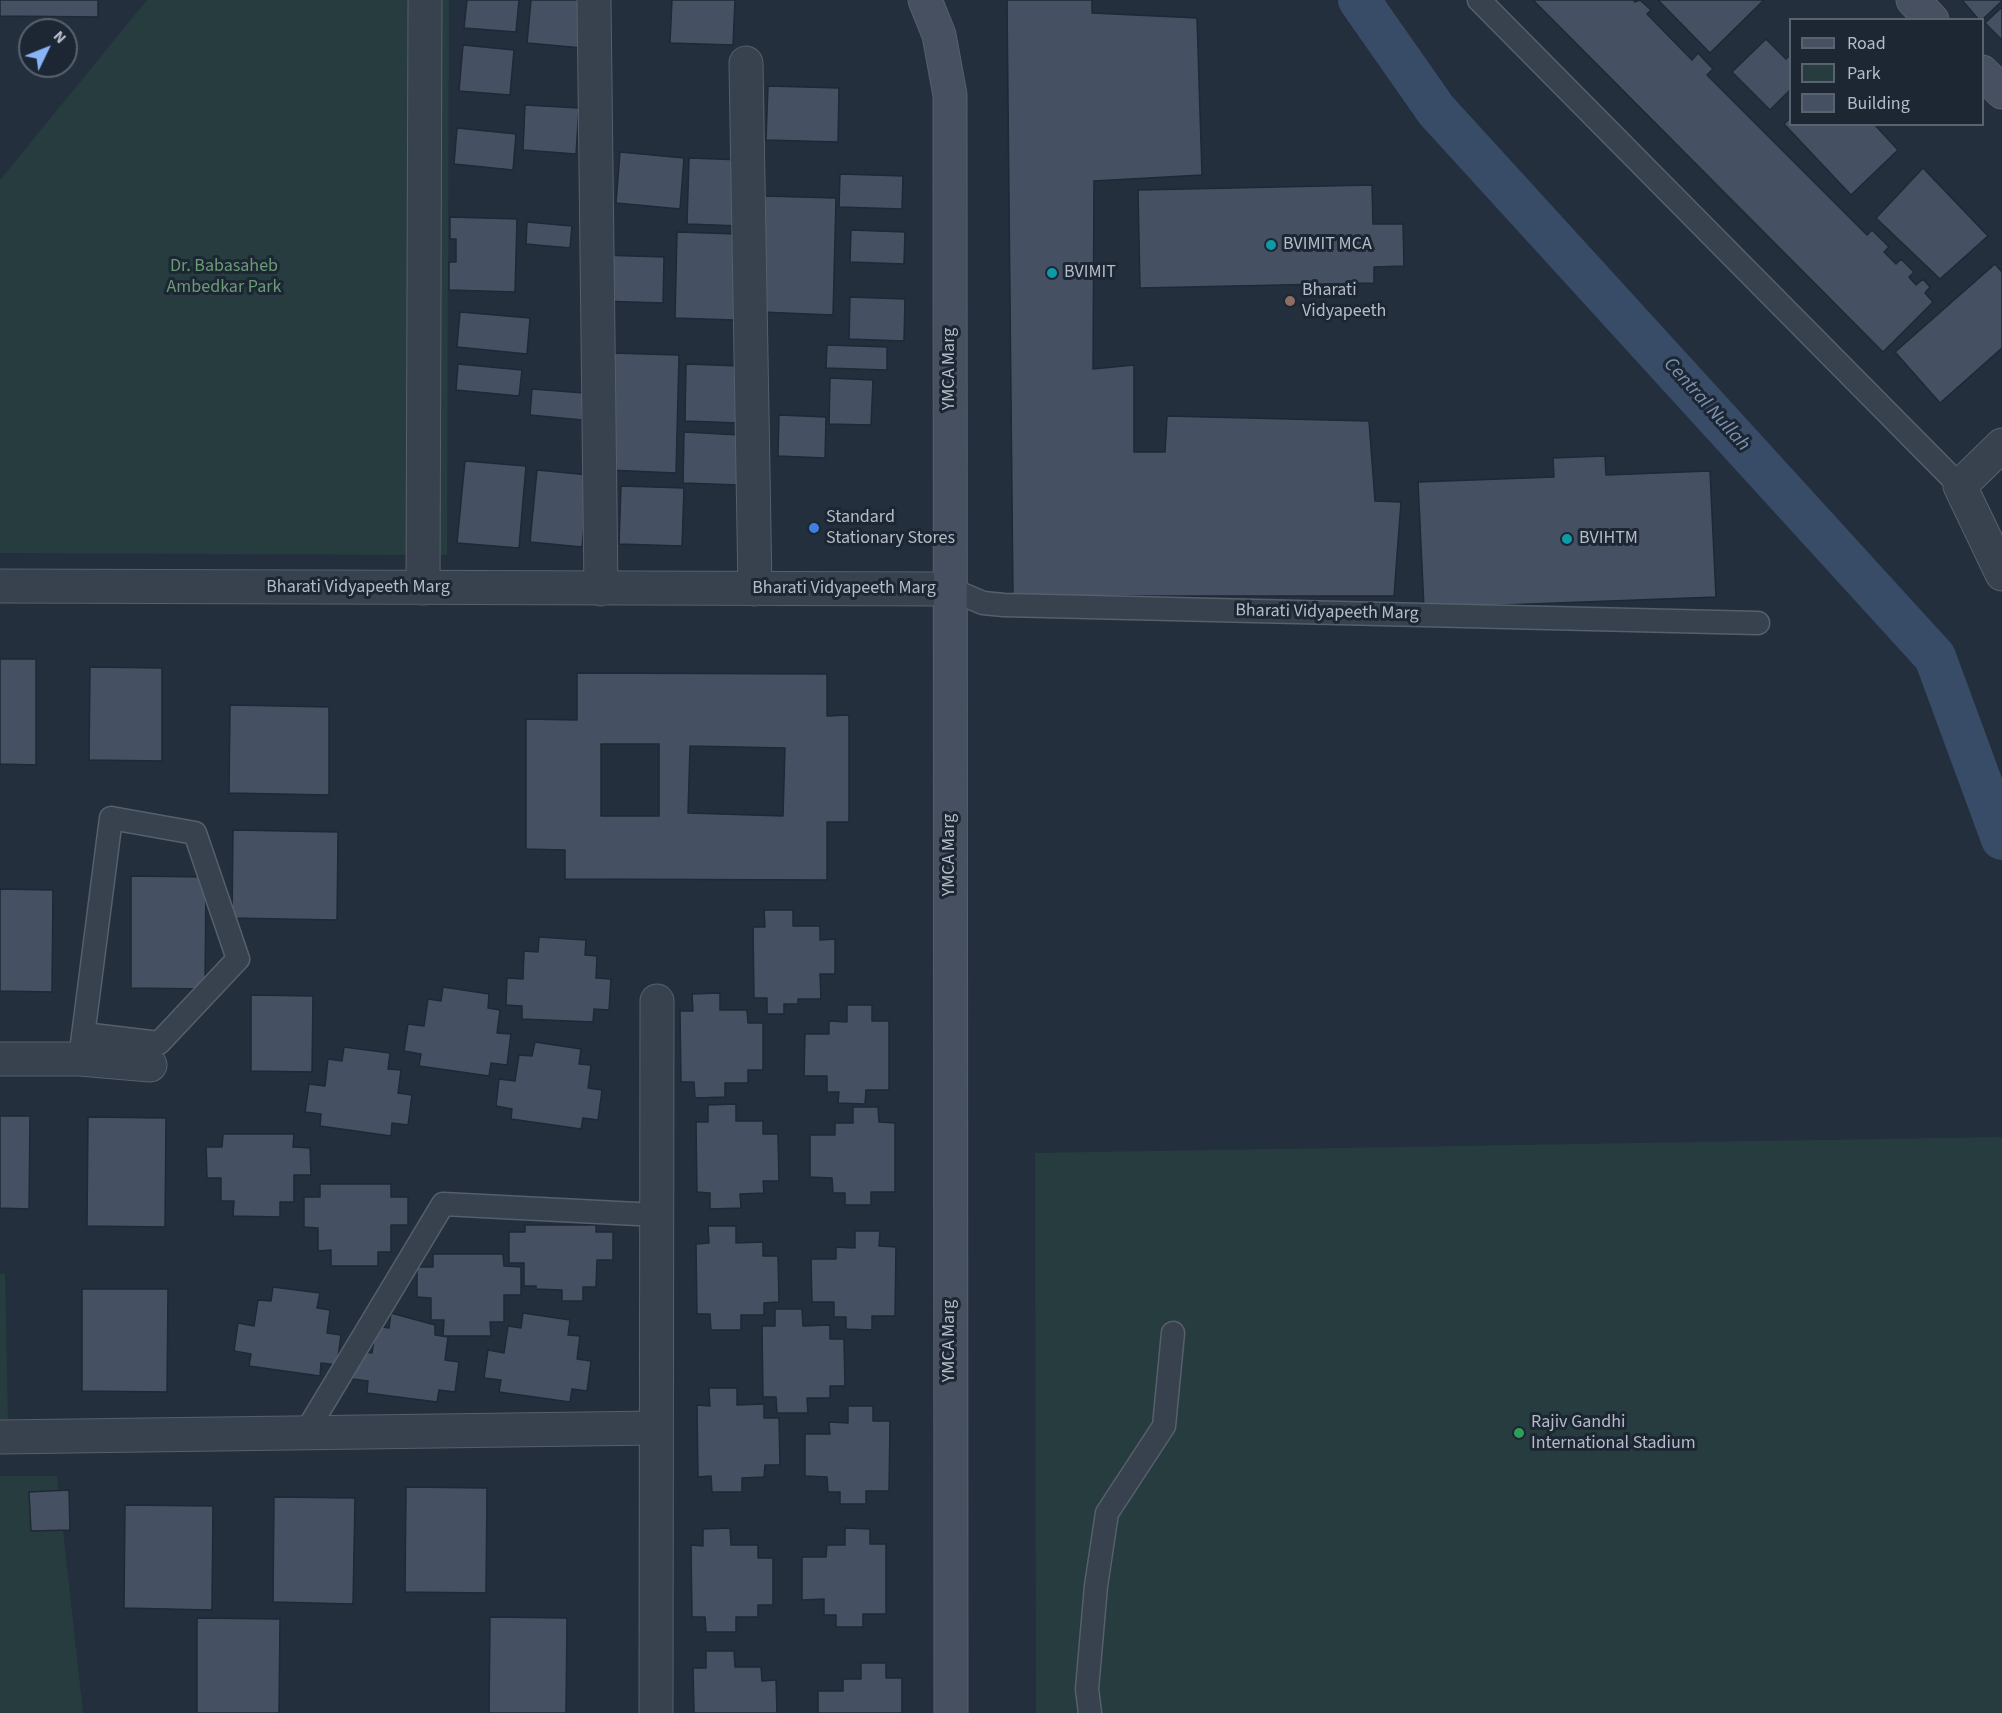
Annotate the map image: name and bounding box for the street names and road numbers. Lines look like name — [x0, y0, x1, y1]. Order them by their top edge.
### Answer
street label: YMCA Marg — [939, 328, 961, 410]
street label: Bharati Vidyapeeth Marg — [266, 577, 450, 599]
street label: Bharati Vidyapeeth Marg — [752, 578, 936, 600]
street label: Bharati Vidyapeeth Marg — [1235, 601, 1419, 625]
street label: YMCA Marg — [939, 814, 961, 896]
street label: YMCA Marg — [939, 1300, 961, 1382]

